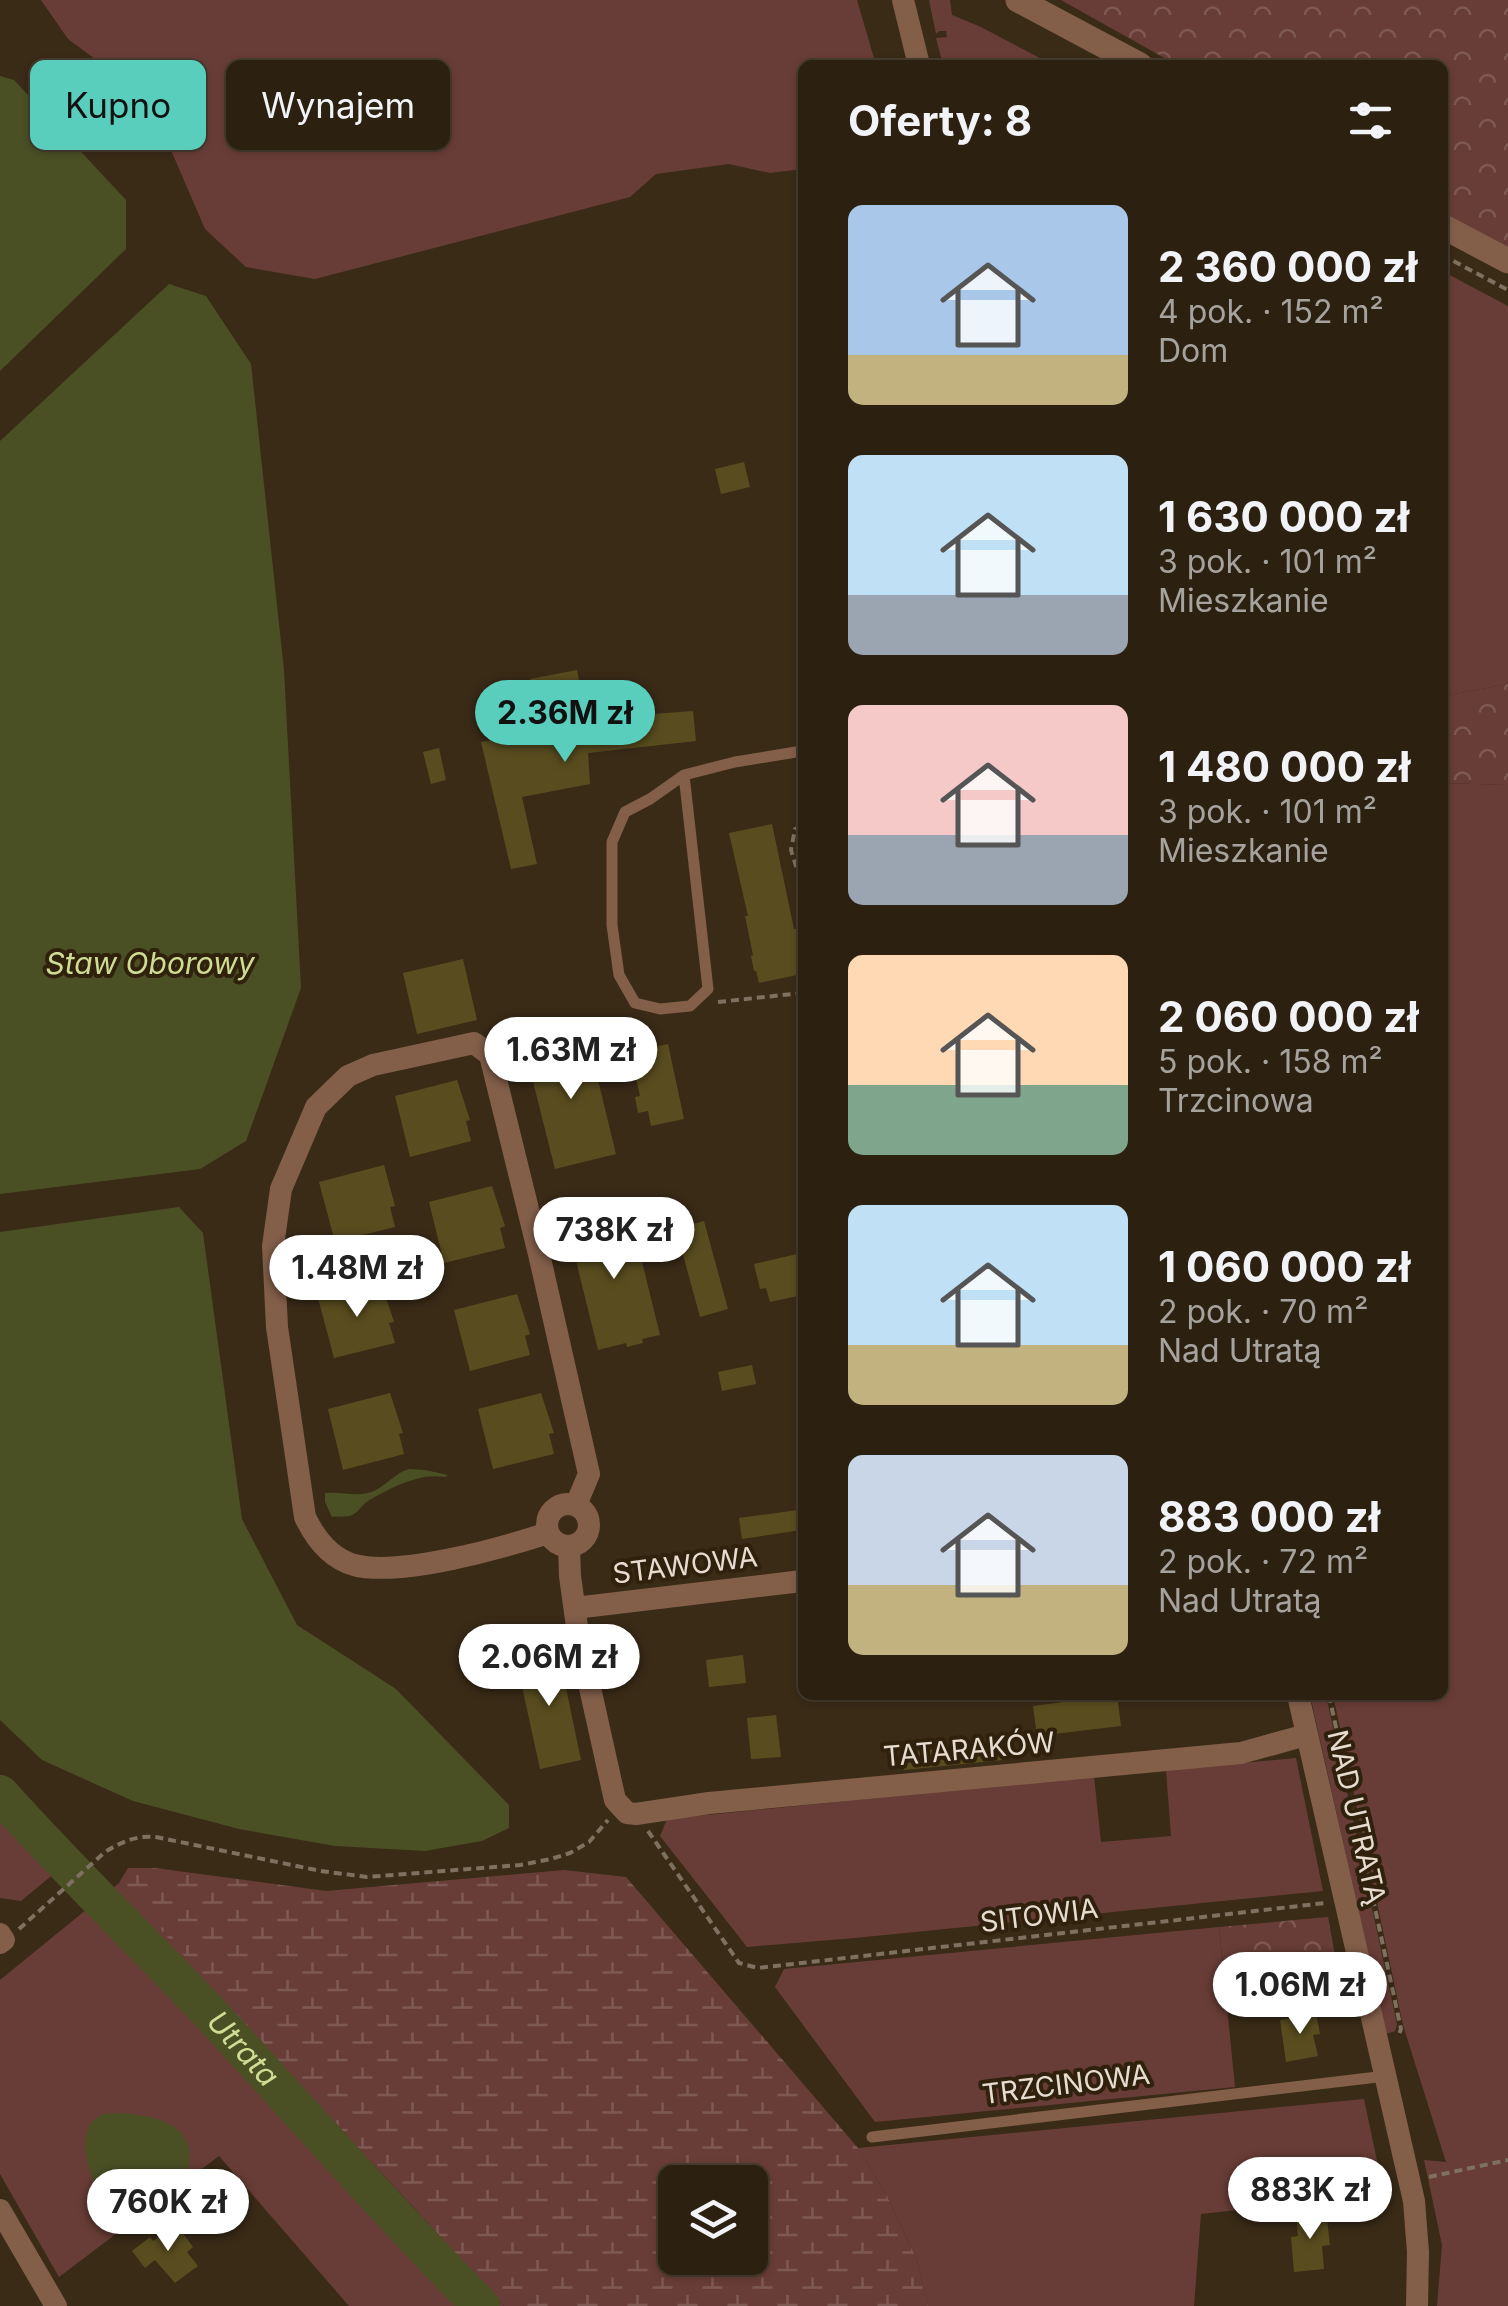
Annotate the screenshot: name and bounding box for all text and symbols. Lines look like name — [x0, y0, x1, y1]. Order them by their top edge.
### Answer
chip: Kupno — [30, 60, 206, 150]
chip: Wynajem — [226, 60, 450, 150]
icon: filters — [1343, 93, 1398, 148]
text: Oferty: 8 — [848, 95, 1032, 146]
text: 2 360 000 zł — [1158, 241, 1417, 292]
icon: home — [928, 245, 1048, 365]
text: 4 pok. · 152 m² — [1158, 292, 1384, 331]
text: Dom — [1158, 331, 1228, 370]
text: 1 630 000 zł — [1158, 491, 1409, 542]
icon: home — [928, 495, 1048, 615]
text: 3 pok. · 101 m² — [1158, 542, 1377, 581]
text: Mieszkanie — [1158, 581, 1329, 620]
pin: 2.36M zł — [462, 680, 668, 765]
text: 2.36M zł — [497, 693, 633, 732]
text: 1 480 000 zł — [1158, 741, 1410, 792]
icon: home — [928, 745, 1048, 865]
text: 3 pok. · 101 m² — [1158, 792, 1377, 831]
text: Mieszkanie — [1158, 831, 1329, 870]
water label: Staw Oborowy — [45, 945, 256, 981]
text: 2 060 000 zł — [1158, 991, 1419, 1042]
icon: home — [928, 995, 1048, 1115]
pin: 1.63M zł — [468, 1017, 674, 1102]
text: 1.63M zł — [506, 1030, 636, 1069]
text: 5 pok. · 158 m² — [1158, 1042, 1383, 1081]
text: Trzcinowa — [1158, 1081, 1314, 1120]
pin: 738K zł — [522, 1197, 706, 1282]
text: 738K zł — [555, 1210, 673, 1249]
pin: 1.48M zł — [254, 1235, 460, 1320]
text: 1 060 000 zł — [1158, 1241, 1410, 1292]
icon: home — [928, 1245, 1048, 1365]
text: 1.48M zł — [291, 1248, 423, 1287]
text: 2 pok. · 70 m² — [1158, 1292, 1368, 1331]
text: Nad Utratą — [1158, 1331, 1322, 1370]
text: 883 000 zł — [1158, 1491, 1380, 1542]
icon: home — [928, 1495, 1048, 1615]
street label: STAWOWA — [611, 1539, 759, 1591]
text: 2 pok. · 72 m² — [1158, 1542, 1368, 1581]
text: Nad Utratą — [1158, 1581, 1322, 1620]
pin: 2.06M zł — [446, 1624, 652, 1709]
text: 2.06M zł — [481, 1637, 617, 1676]
street label: TATARAKÓW — [882, 1725, 1056, 1773]
street label: NAD UTRATĄ — [1320, 1727, 1394, 1908]
street label: SITOWIA — [978, 1891, 1100, 1939]
pin: 1.06M zł — [1197, 1952, 1403, 2037]
text: 1.06M zł — [1235, 1965, 1365, 2004]
water label: Utrata — [200, 2003, 287, 2093]
street label: TRZCINOWA — [980, 2057, 1152, 2111]
pin: 883K zł — [1218, 2157, 1402, 2242]
map controls — [658, 2165, 768, 2275]
button: layers — [658, 2165, 768, 2275]
pin: 760K zł — [76, 2169, 260, 2254]
text: 883K zł — [1250, 2170, 1370, 2209]
text: 760K zł — [109, 2182, 227, 2221]

